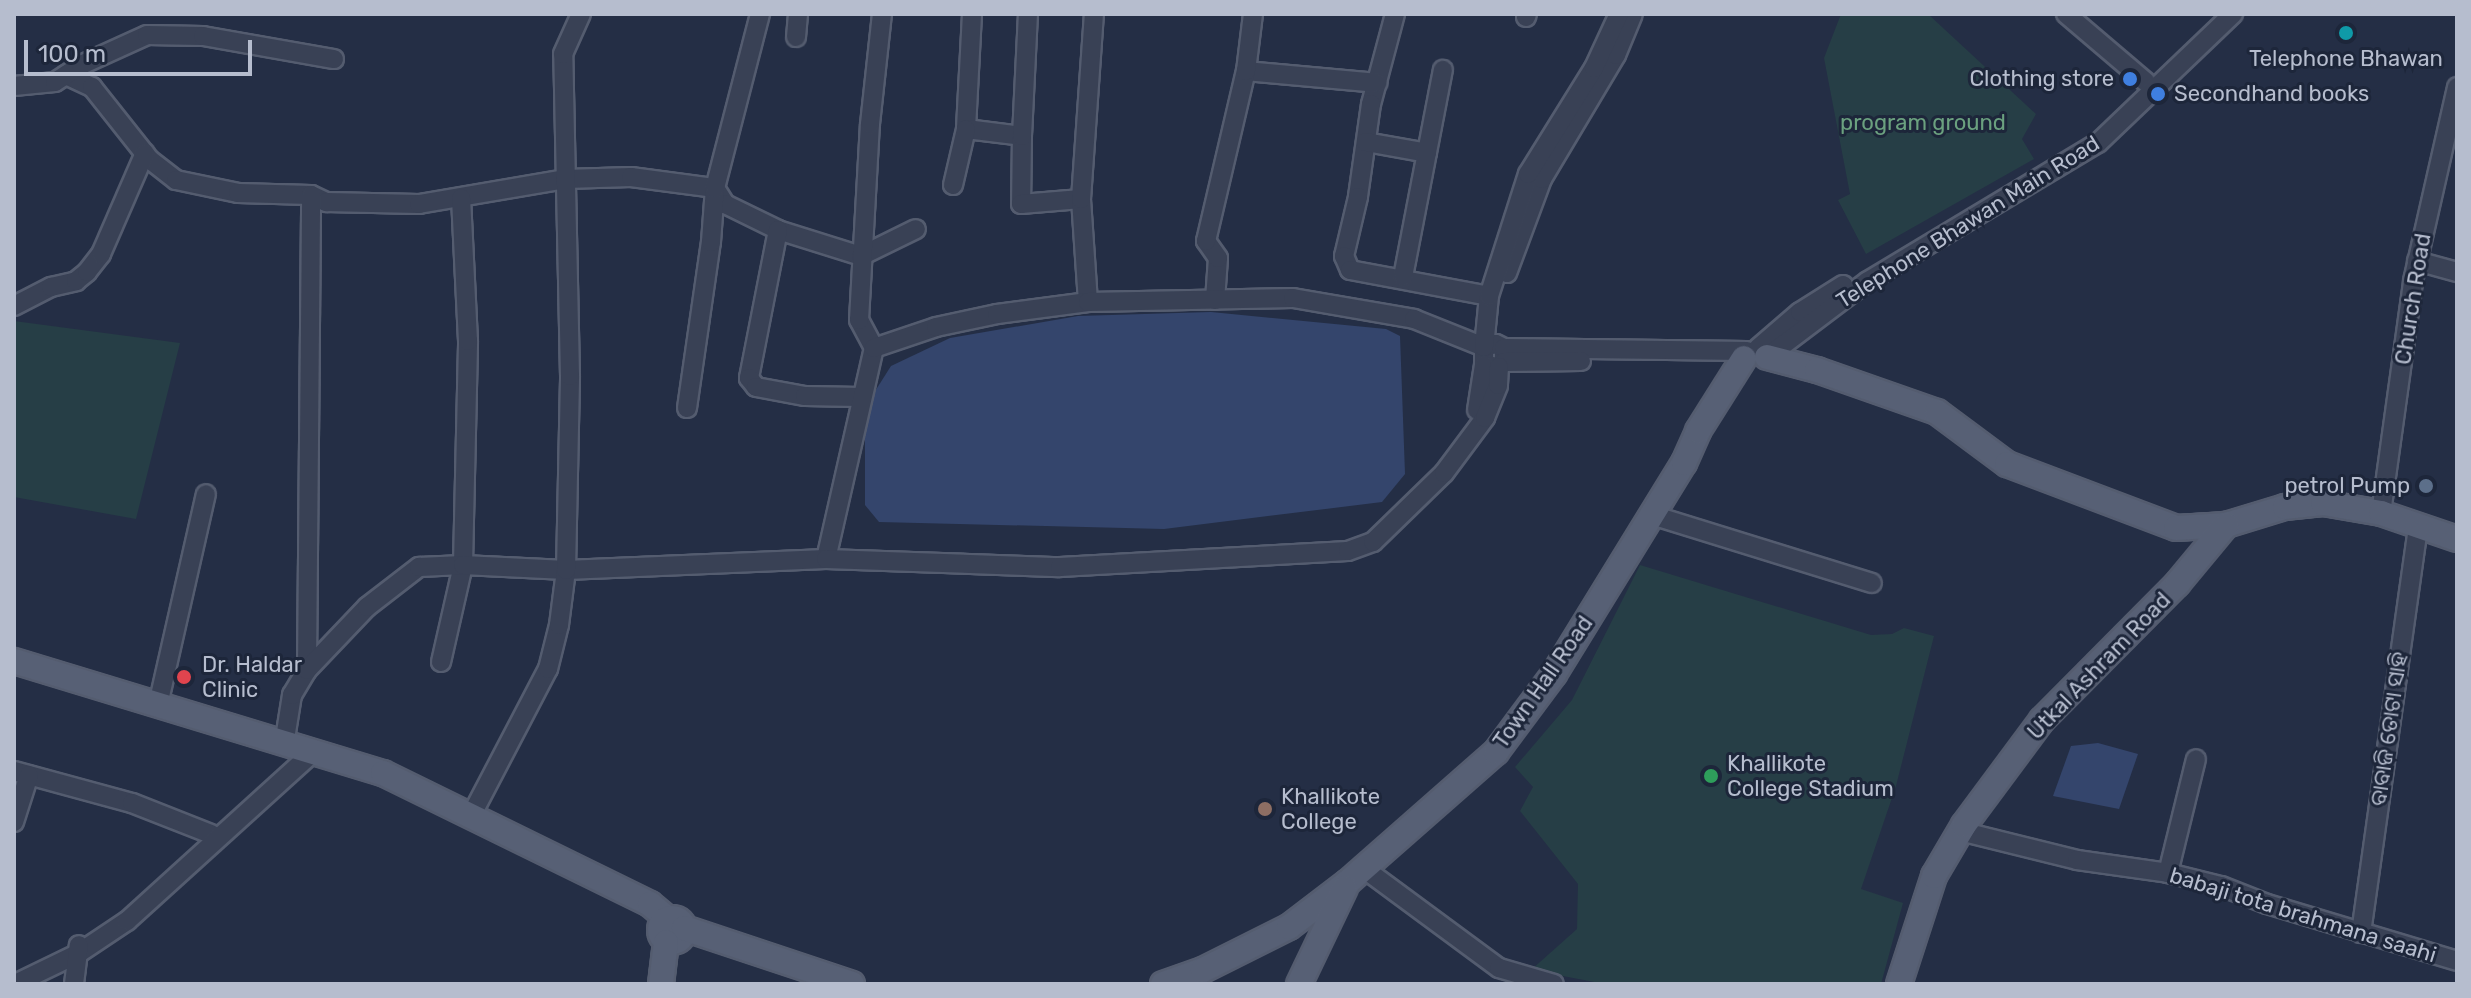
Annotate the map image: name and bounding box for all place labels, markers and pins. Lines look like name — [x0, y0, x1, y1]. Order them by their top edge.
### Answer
marker: Telephone Bhawan — [2337, 24, 2355, 42]
place label: Telephone Bhawan — [2249, 46, 2443, 72]
place label: Clothing store — [1969, 66, 2114, 92]
marker: Clothing store — [2121, 70, 2139, 88]
place label: Secondhand books — [2174, 81, 2369, 107]
marker: Secondhand books — [2149, 85, 2167, 103]
place label: petrol Pump — [2284, 473, 2410, 499]
marker: petrol Pump — [2417, 477, 2435, 495]
place label: Dr. Haldar Clinic — [202, 651, 302, 702]
marker: Dr. Haldar Clinic — [173, 666, 195, 688]
place label: Khallikote College Stadium — [1727, 750, 1894, 802]
marker: Khallikote College Stadium — [1702, 767, 1720, 785]
place label: Khallikote College — [1281, 783, 1380, 834]
marker: Khallikote College — [1256, 800, 1274, 818]

